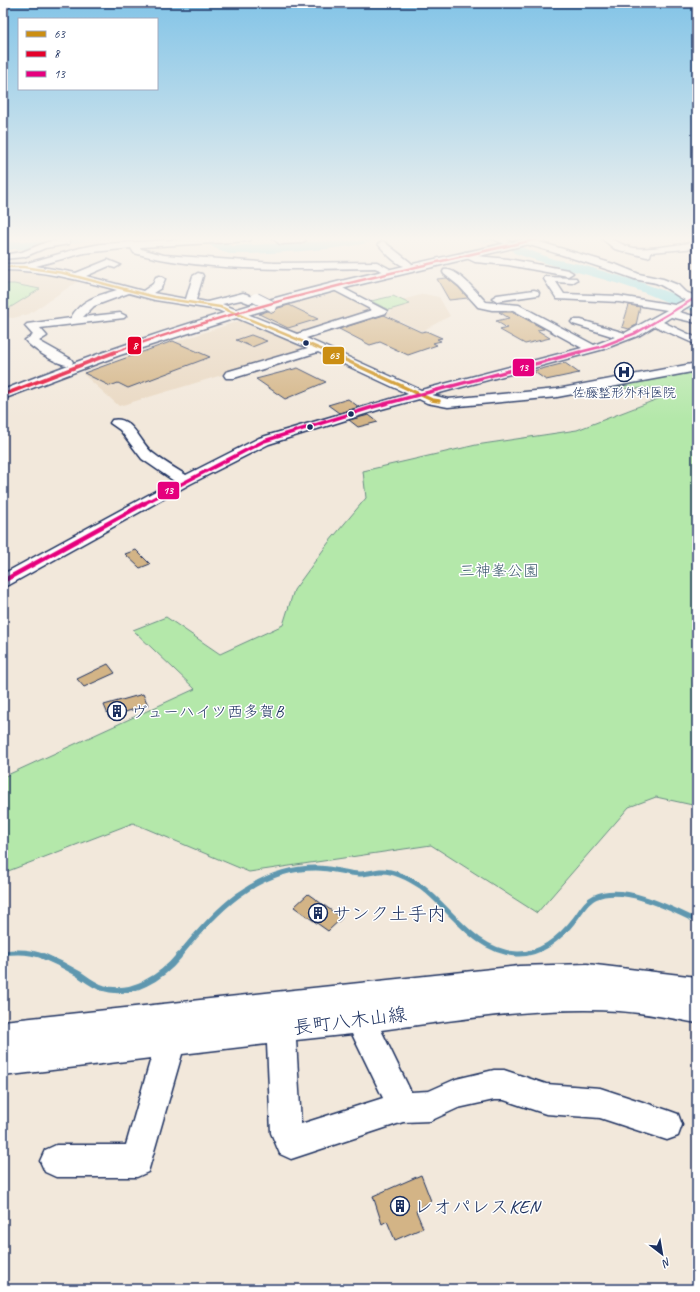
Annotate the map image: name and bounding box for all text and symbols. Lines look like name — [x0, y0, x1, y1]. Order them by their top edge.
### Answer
legend — [18, 18, 158, 90]
text: 63 — [54, 26, 66, 42]
text: 8 — [54, 46, 61, 62]
text: 13 — [54, 66, 66, 82]
line badge: 8 — [127, 336, 142, 355]
text: 8 — [133, 338, 140, 352]
unlabelled marker — [301, 338, 311, 348]
line badge: 63 — [322, 346, 345, 365]
text: 63 — [329, 348, 340, 362]
line badge: 13 — [512, 358, 535, 377]
text: 13 — [518, 360, 529, 374]
hospital icon: 佐藤整形外科医院 — [613, 361, 635, 383]
place label: 佐藤整形外科医院 — [572, 385, 676, 401]
unlabelled marker — [346, 409, 356, 419]
unlabelled marker — [305, 422, 315, 432]
line badge: 13 — [157, 481, 180, 500]
text: 13 — [163, 483, 174, 497]
park label: 三神峯公園 — [459, 561, 539, 581]
building icon: ヴューハイツ西多賀B — [106, 700, 128, 722]
place label: ヴューハイツ西多賀B — [131, 702, 285, 722]
building icon: サンク土手内 — [307, 902, 329, 924]
place label: サンク土手内 — [332, 902, 446, 926]
street label: 長町八木山線 — [292, 1002, 408, 1040]
building icon: レオパレスKEN — [389, 1195, 411, 1217]
place label: レオパレスKEN — [414, 1195, 543, 1219]
north arrow — [642, 1234, 682, 1274]
text: N — [659, 1255, 674, 1271]

